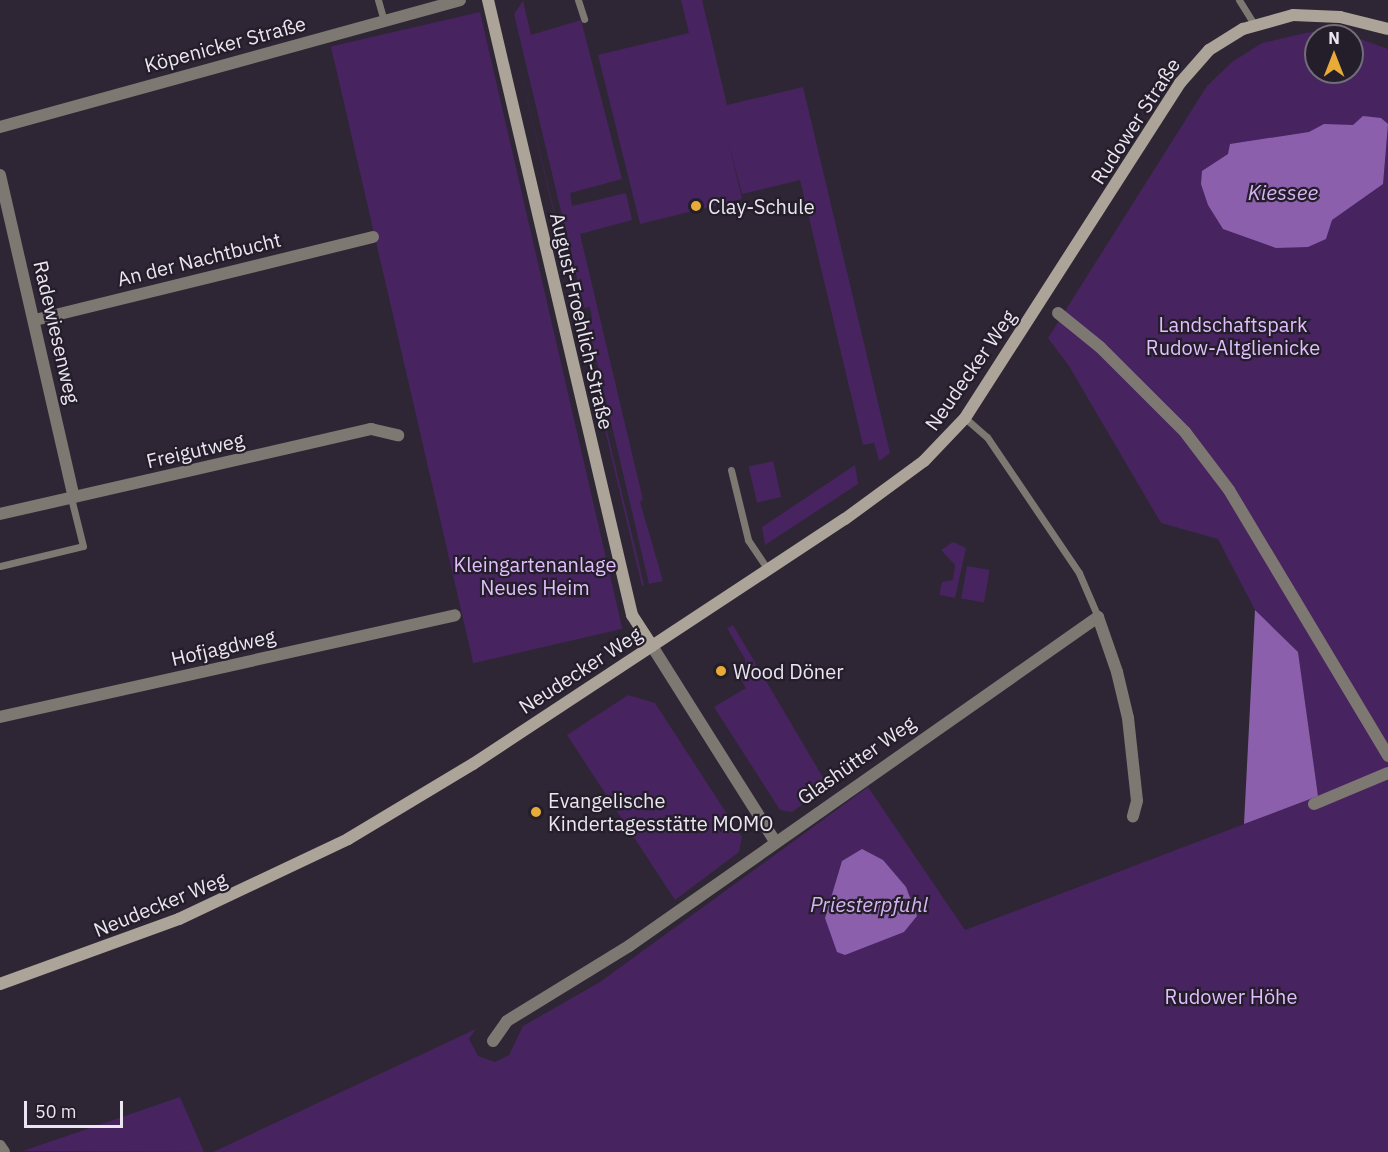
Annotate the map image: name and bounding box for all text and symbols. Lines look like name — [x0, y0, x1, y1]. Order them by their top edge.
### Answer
street label: Köpenicker Straße — [142, 11, 308, 77]
north arrow — [1304, 24, 1364, 84]
text: N — [1328, 28, 1340, 48]
street label: Rudower Straße — [1085, 53, 1185, 189]
water label: Kiessee — [1248, 179, 1318, 205]
place label: Clay-Schule — [708, 194, 815, 218]
marker: Clay-Schule — [689, 199, 703, 213]
street label: August-Froehlich-Straße — [545, 210, 619, 432]
street label: An der Nachtbucht — [114, 227, 284, 291]
street label: Radewiesenweg — [29, 258, 85, 406]
street label: Neudecker Weg — [920, 305, 1020, 435]
park label: Landschaftspark Rudow-Altglienicke — [1146, 313, 1320, 360]
street label: Freigutweg — [144, 427, 246, 473]
park label: Kleingartenanlage Neues Heim — [454, 552, 616, 599]
street label: Neudecker Weg — [514, 621, 646, 719]
street label: Hofjagdweg — [169, 623, 277, 671]
place label: Wood Döner — [733, 659, 844, 683]
marker: Wood Döner — [714, 664, 728, 678]
street label: Glashütter Weg — [792, 710, 920, 810]
place label: Evangelische Kindertagesstätte MOMO — [548, 789, 773, 836]
marker: Evangelische Kindertagesstätte MOMO — [529, 805, 543, 819]
street label: Neudecker Weg — [90, 866, 230, 942]
water label: Priesterpfuhl — [810, 891, 928, 917]
park label: Rudower Höhe — [1165, 984, 1297, 1008]
scale bar — [27, 1089, 126, 1127]
text: 50 m — [35, 1100, 77, 1123]

